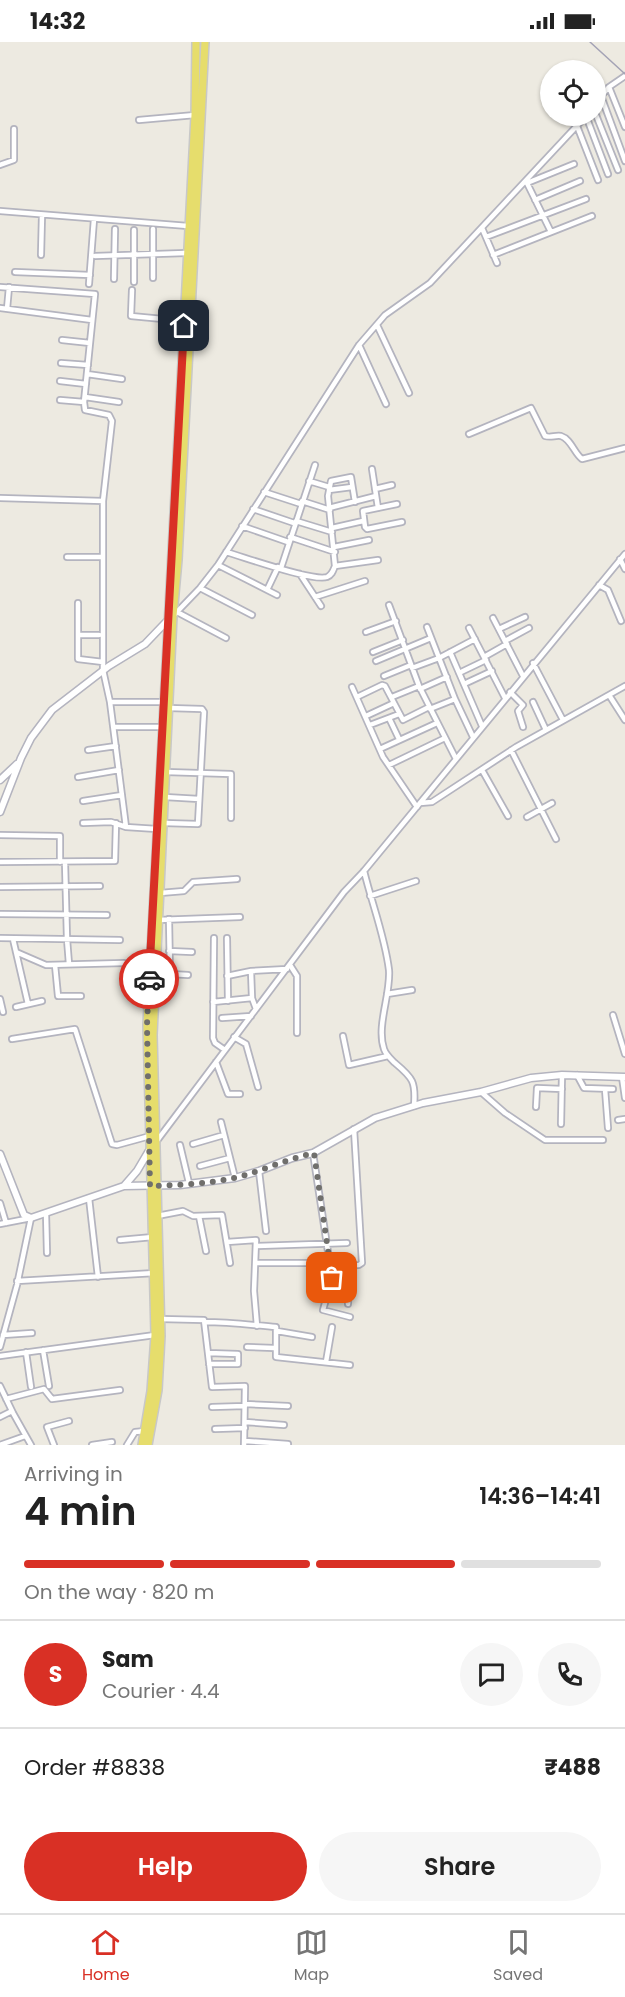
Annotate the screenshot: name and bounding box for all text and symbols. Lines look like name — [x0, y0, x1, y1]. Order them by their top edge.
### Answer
text: 14:32 — [30, 6, 85, 37]
map controls — [540, 60, 606, 126]
button: locate — [540, 60, 606, 126]
pin — [158, 300, 209, 351]
icon: home — [167, 309, 200, 342]
courier — [119, 949, 179, 1009]
icon: car — [133, 963, 166, 996]
pin — [306, 1252, 357, 1303]
icon: bag — [315, 1261, 348, 1294]
text: Arriving in — [24, 1460, 123, 1488]
text: 14:36–14:41 — [479, 1481, 601, 1512]
text: 4 min — [24, 1484, 137, 1539]
text: On the way · 820 m — [24, 1578, 214, 1606]
button: chat — [460, 1643, 523, 1706]
button: phone — [538, 1643, 601, 1706]
text: Sam — [102, 1644, 154, 1675]
text: S — [49, 1659, 62, 1690]
text: Courier · 4.4 — [102, 1677, 220, 1705]
text: Order #8838 — [24, 1752, 165, 1783]
text: ₹488 — [544, 1752, 601, 1783]
button: Help — [24, 1832, 307, 1901]
button: Share — [319, 1832, 601, 1901]
tab: Home — [82, 1926, 130, 1987]
tab: Map — [294, 1926, 329, 1987]
tab: Saved — [493, 1926, 543, 1987]

